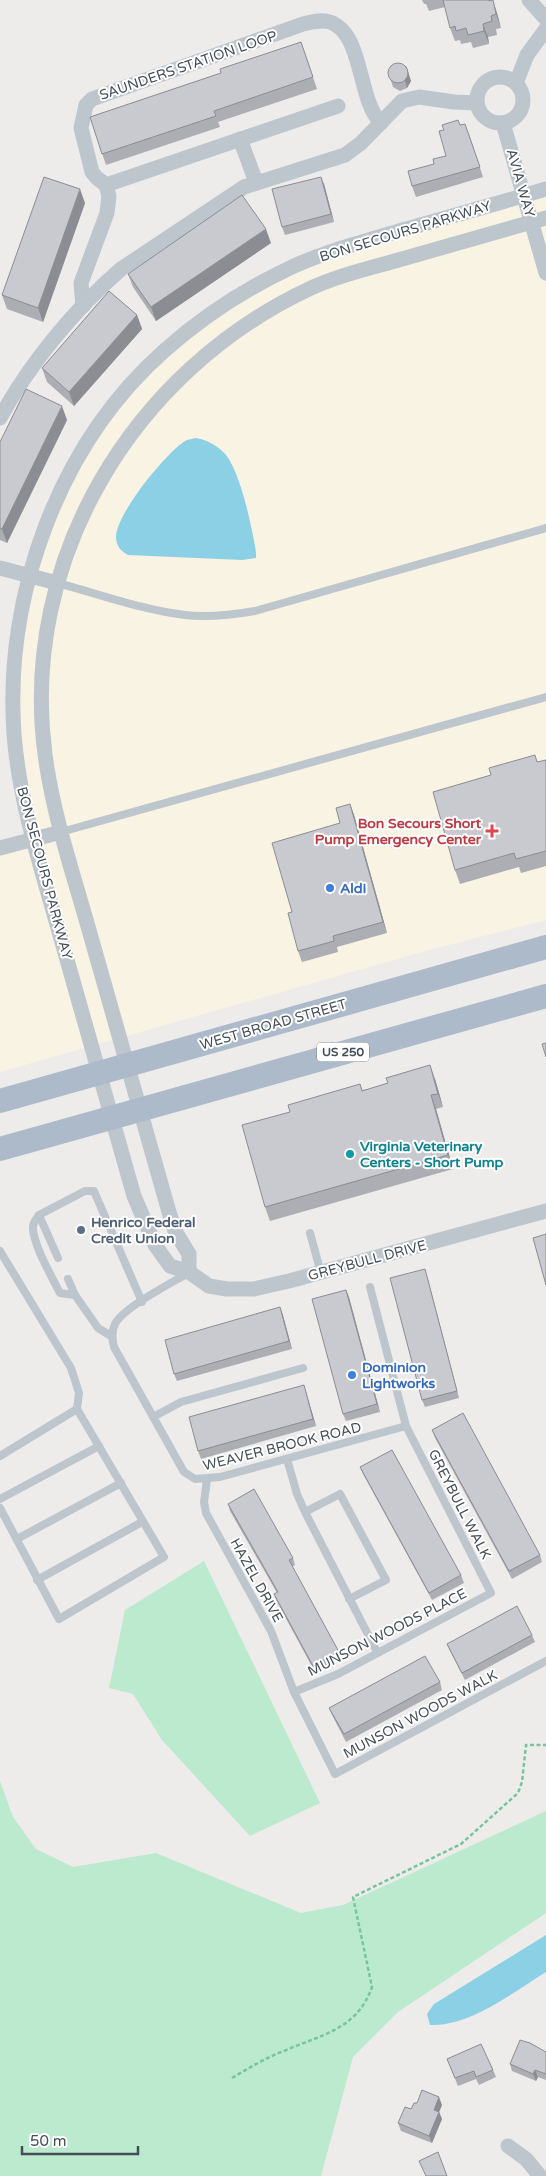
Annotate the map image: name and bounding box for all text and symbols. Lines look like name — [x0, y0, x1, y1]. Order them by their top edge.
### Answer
street label: SAUNDERS STATION LOOP — [97, 27, 279, 104]
street label: AVIA WAY — [503, 147, 538, 219]
street label: BON SECOURS PARKWAY — [317, 197, 493, 266]
street label: BON SECOURS PARKWAY — [13, 785, 76, 962]
place label: Bon Secours Short Pump Emergency Center — [315, 815, 482, 848]
marker: Bon Secours Short Pump Emergency Center — [485, 824, 499, 838]
place label: Aldi — [340, 880, 366, 897]
marker: Aldi — [324, 882, 336, 894]
street label: WEST BROAD STREET — [198, 995, 349, 1054]
road number: US 250 — [317, 1042, 369, 1062]
place label: Virginia Veterinary Centers - Short Pump — [360, 1138, 504, 1171]
marker: Virginia Veterinary Centers - Short Pump — [344, 1148, 356, 1160]
place label: Henrico Federal Credit Union — [91, 1214, 196, 1247]
marker: Henrico Federal Credit Union — [75, 1224, 87, 1236]
street label: GREYBULL DRIVE — [306, 1237, 428, 1284]
place label: Dominion Lightworks — [362, 1359, 435, 1392]
marker: Dominion Lightworks — [346, 1369, 358, 1381]
street label: WEAVER BROOK ROAD — [201, 1419, 363, 1474]
street label: GREYBULL WALK — [425, 1447, 494, 1562]
street label: HAZEL DRIVE — [226, 1535, 287, 1625]
street label: MUNSON WOODS PLACE — [305, 1585, 470, 1680]
street label: MUNSON WOODS WALK — [340, 1667, 500, 1762]
scale bar — [22, 2124, 139, 2156]
text: 50 m — [30, 2132, 67, 2150]

